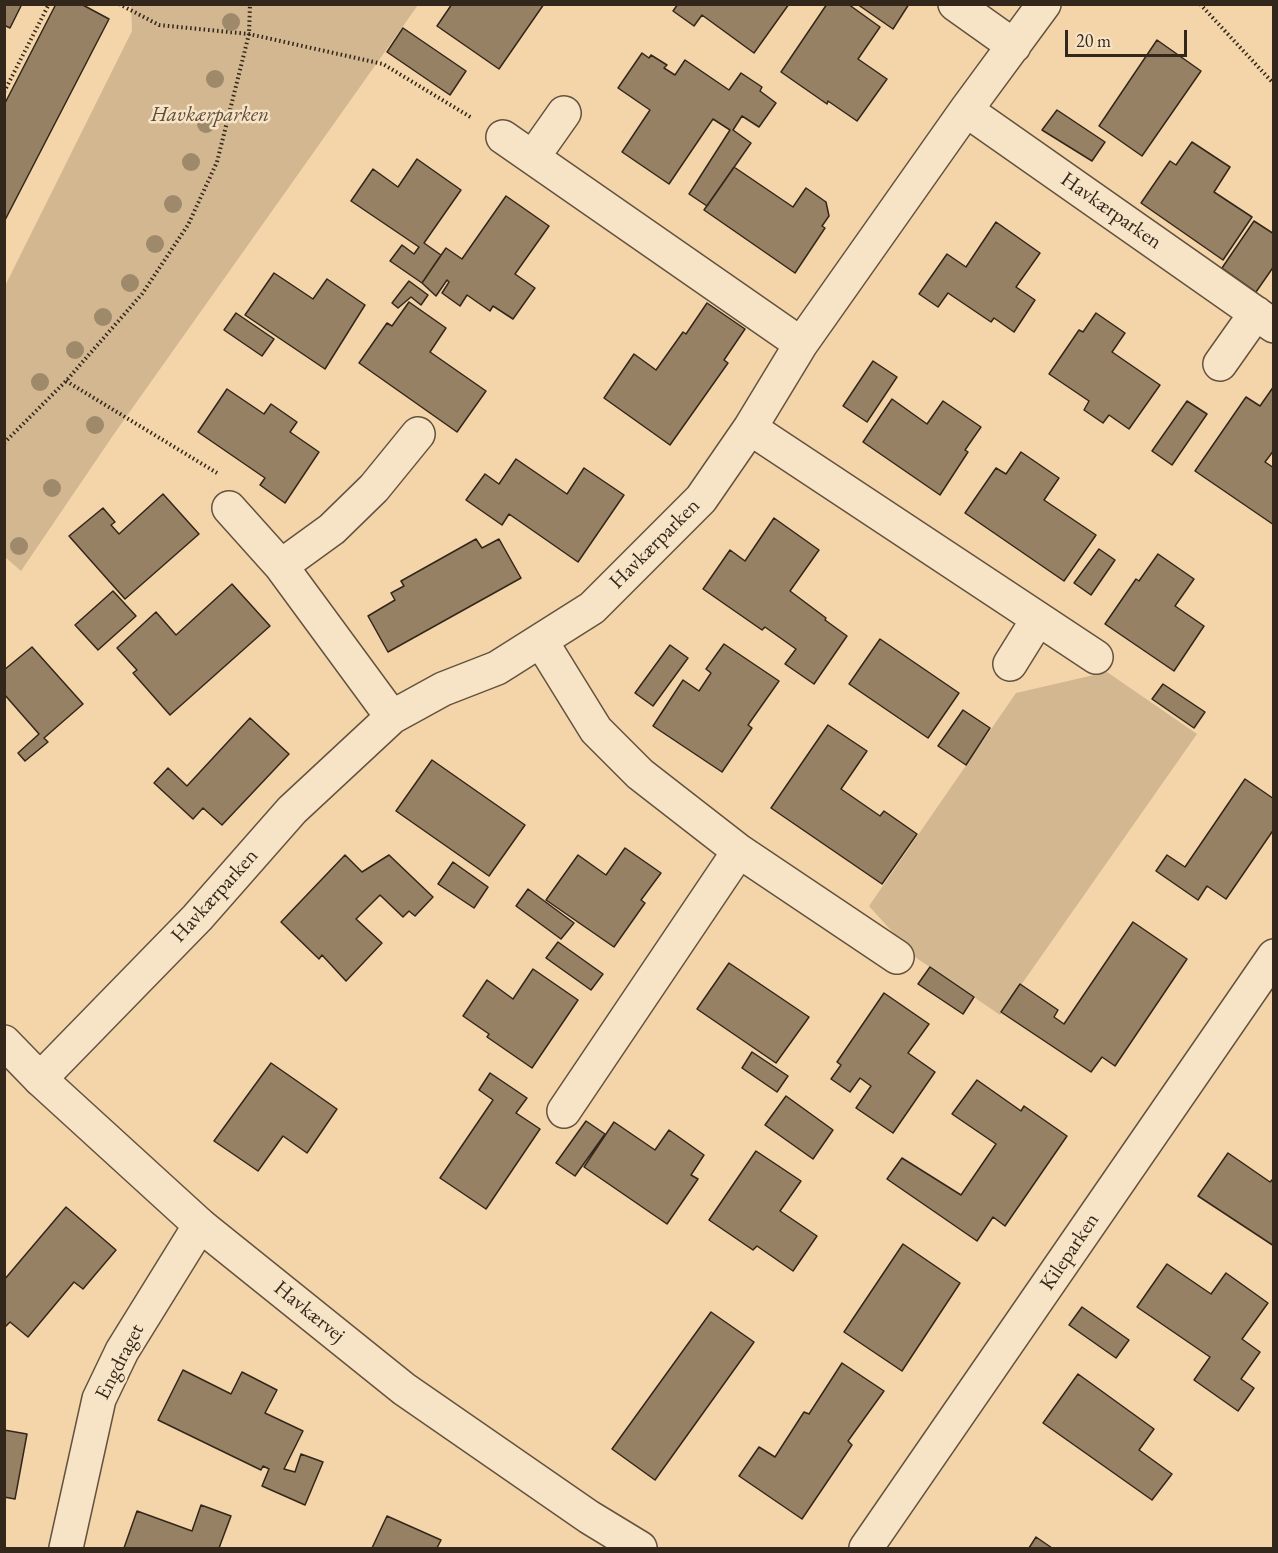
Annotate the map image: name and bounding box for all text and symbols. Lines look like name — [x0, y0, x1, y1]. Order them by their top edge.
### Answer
scale bar — [1068, 18, 1190, 56]
text: 20 m — [1076, 29, 1111, 52]
park label: Havkærparken — [151, 102, 269, 128]
street label: Havkærparken — [1056, 167, 1166, 255]
street label: Havkærparken — [604, 493, 706, 595]
street label: Havkærparken — [166, 844, 264, 948]
street label: Kileparken — [1035, 1209, 1105, 1295]
street label: Havkærvej — [268, 1276, 350, 1348]
street label: Engdraget — [90, 1320, 150, 1404]

